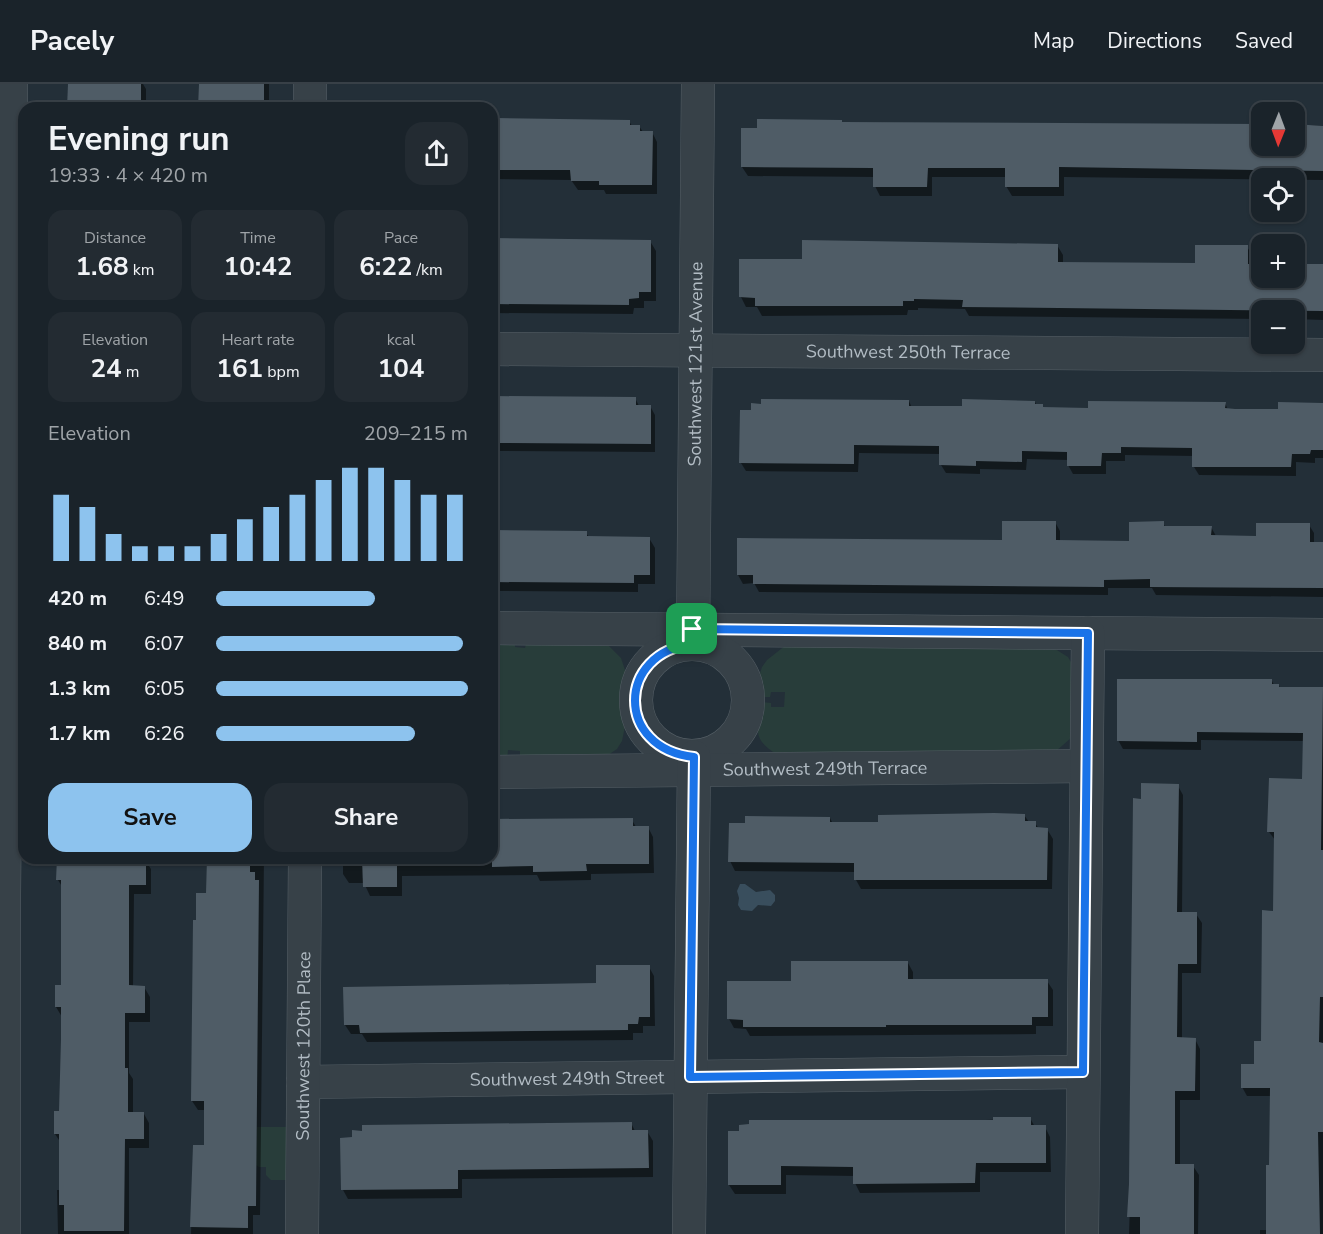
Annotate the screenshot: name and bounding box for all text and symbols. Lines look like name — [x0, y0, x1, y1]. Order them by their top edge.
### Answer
text: Pacely — [30, 22, 114, 60]
text: Map — [1033, 27, 1074, 55]
text: Directions — [1107, 27, 1202, 55]
text: Saved — [1235, 27, 1293, 55]
north arrow — [1251, 102, 1305, 156]
map controls — [1251, 102, 1305, 354]
text: Evening run — [48, 117, 230, 162]
button: share — [405, 122, 468, 185]
text: 19:33 · 4 × 420 m — [48, 162, 208, 189]
button: locate — [1251, 168, 1305, 222]
text: Distance — [84, 227, 146, 249]
text: Time — [240, 227, 276, 249]
text: Pace — [384, 227, 418, 249]
button: + — [1251, 234, 1305, 288]
text: 1.68 — [75, 249, 129, 284]
text: 10:42 — [224, 249, 292, 284]
text: 6:22 — [359, 249, 412, 284]
text: km — [129, 259, 155, 281]
text: /km — [412, 259, 443, 281]
street label: Southwest 121st Avenue — [683, 261, 708, 467]
button: − — [1251, 300, 1305, 354]
text: Elevation — [82, 329, 148, 351]
text: Heart rate — [221, 329, 295, 351]
text: kcal — [387, 329, 415, 351]
street label: Southwest 250th Terrace — [806, 339, 1010, 365]
text: 24 — [90, 351, 122, 386]
text: 161 — [216, 351, 263, 386]
text: 104 — [378, 351, 424, 386]
text: m — [122, 361, 140, 383]
text: bpm — [263, 361, 300, 383]
text: Elevation — [48, 420, 131, 447]
text: 209–215 m — [364, 420, 468, 447]
text: 420 m — [48, 585, 107, 612]
text: 6:49 — [144, 585, 185, 612]
pin — [666, 603, 717, 654]
icon: arrive — [675, 612, 708, 645]
text: 840 m — [48, 630, 107, 657]
text: 6:07 — [144, 630, 185, 657]
text: 1.3 km — [48, 675, 111, 702]
text: 6:05 — [144, 675, 185, 702]
text: 1.7 km — [48, 720, 111, 747]
text: 6:26 — [144, 720, 185, 747]
street label: Southwest 249th Terrace — [723, 756, 927, 782]
button: Save — [48, 783, 252, 852]
button: Share — [264, 783, 468, 852]
street label: Southwest 120th Place — [291, 951, 316, 1141]
street label: Southwest 249th Street — [470, 1065, 665, 1092]

